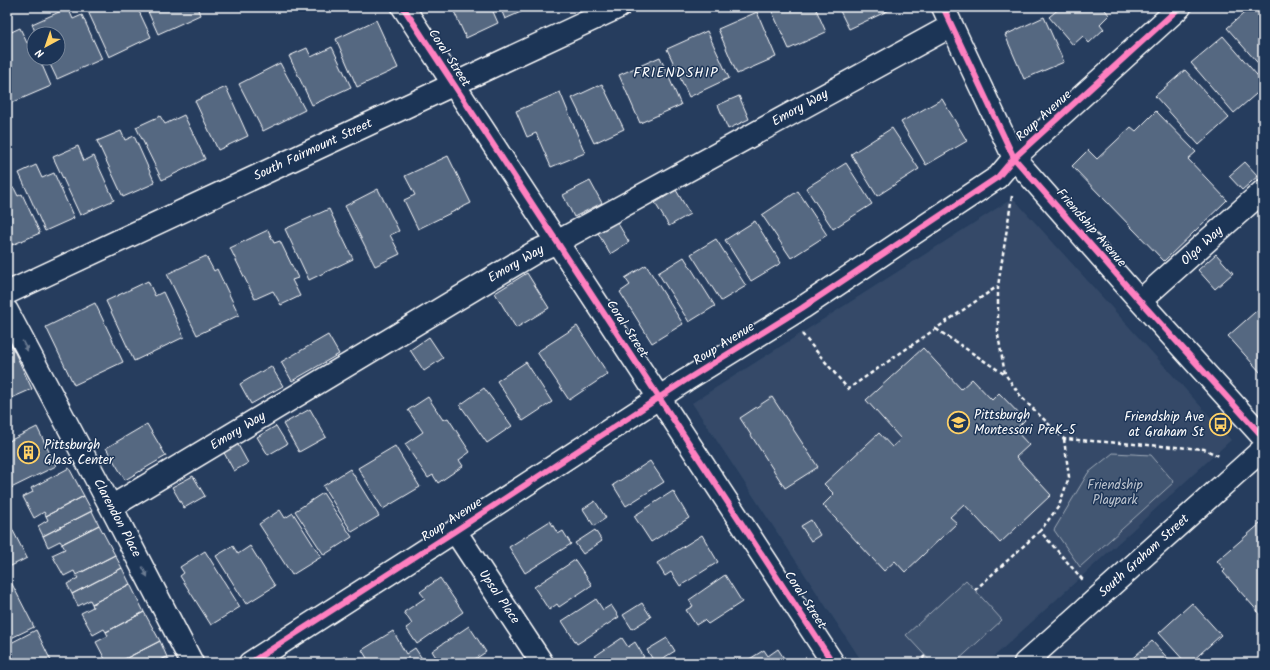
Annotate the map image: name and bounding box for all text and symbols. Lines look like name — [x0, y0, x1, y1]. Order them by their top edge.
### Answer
street label: Coral Street — [422, 25, 476, 92]
north arrow — [26, 26, 66, 66]
text: N — [32, 44, 49, 62]
district label: FRIENDSHIP — [633, 62, 719, 84]
street label: Emory Way — [768, 83, 833, 132]
street label: Roup Avenue — [1011, 85, 1077, 147]
street label: South Fairmount Street — [250, 113, 377, 187]
street label: Friendship Avenue — [1051, 184, 1131, 272]
street label: Olga Way — [1176, 221, 1229, 271]
street label: Emory Way — [484, 239, 549, 289]
street label: Coral Street — [600, 296, 654, 363]
street label: Roup Avenue — [689, 317, 759, 371]
one-way arrow — [22, 340, 29, 351]
place label: Pittsburgh Montessori PreK-5 — [974, 405, 1076, 441]
street label: Emory Way — [206, 406, 271, 456]
place label: Friendship Ave at Graham St — [1124, 407, 1205, 443]
school or university icon: Pittsburgh Montessori PreK-5 — [946, 409, 972, 435]
bus stop icon: Friendship Ave at Graham St — [1207, 411, 1233, 437]
place label: Pittsburgh Glass Center — [44, 435, 114, 471]
building icon: Pittsburgh Glass Center — [15, 439, 41, 465]
street label: Clarendon Place — [87, 475, 147, 561]
park label: Friendship Playpark — [1087, 475, 1143, 511]
street label: Roup Avenue — [417, 492, 487, 548]
street label: South Graham Street — [1094, 509, 1195, 603]
street label: Upsal Place — [473, 565, 525, 629]
one-way arrow — [142, 566, 148, 578]
street label: Coral Street — [778, 567, 832, 634]

